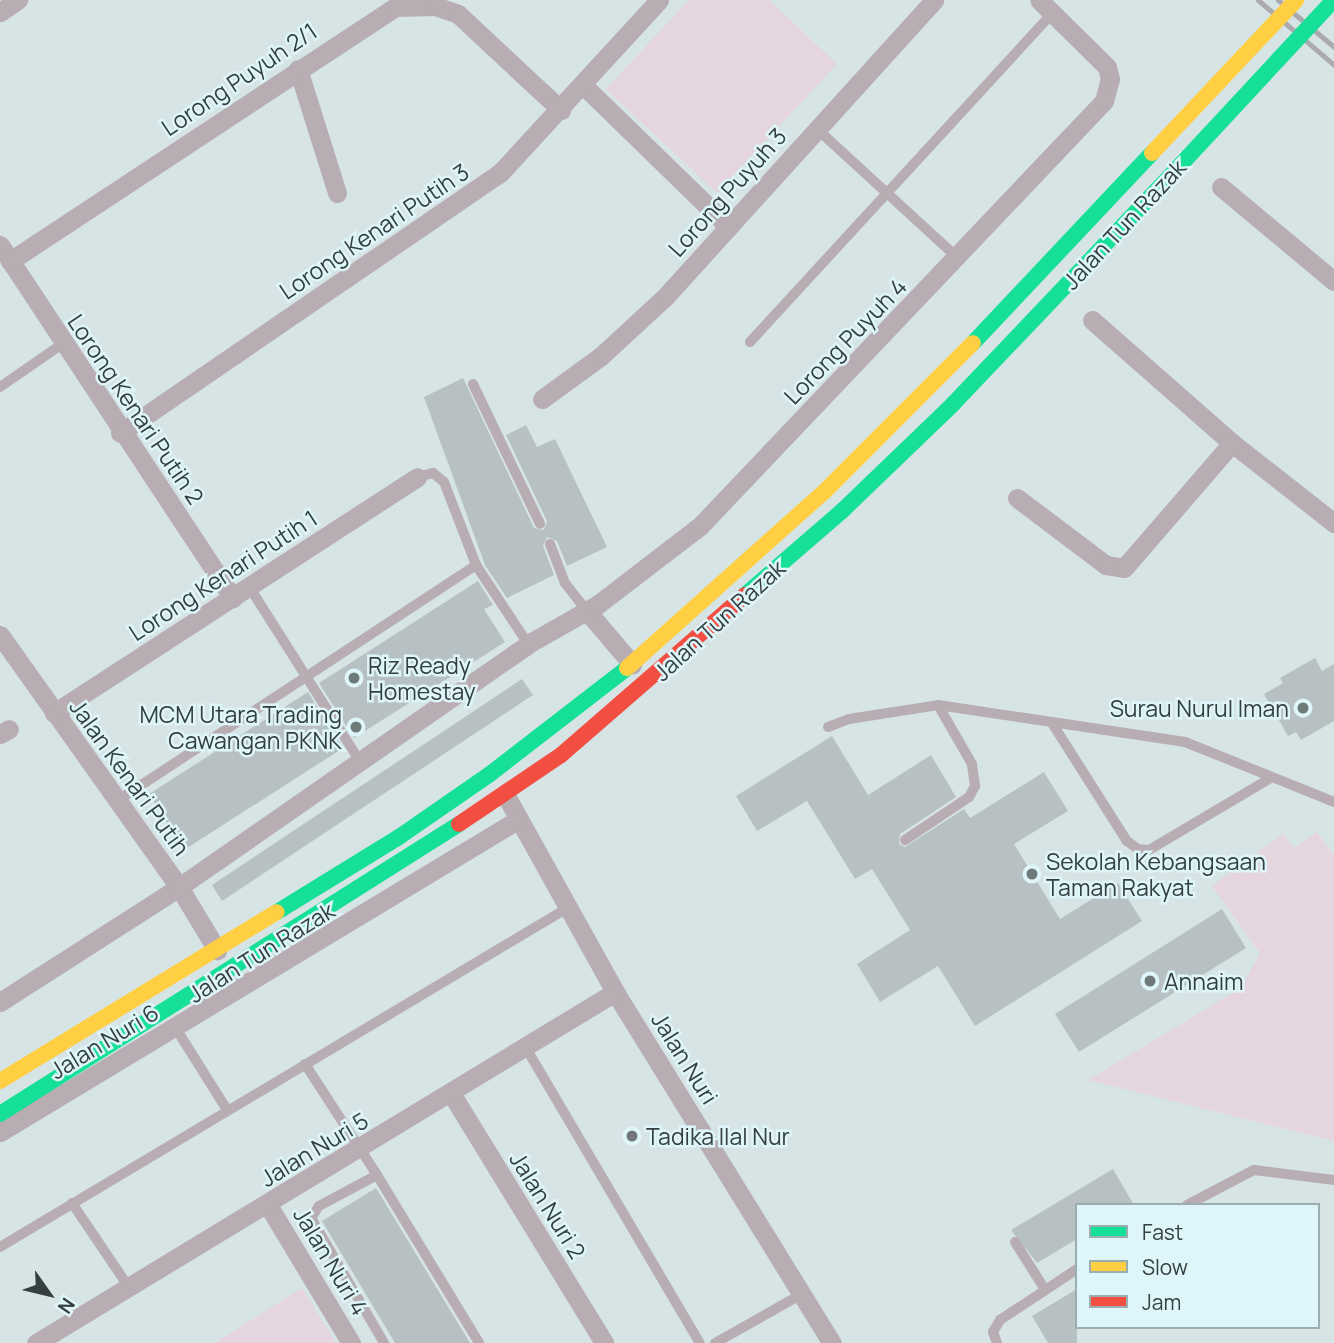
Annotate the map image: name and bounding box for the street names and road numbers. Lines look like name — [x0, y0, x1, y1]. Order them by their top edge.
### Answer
street label: Lorong Puyuh 2/1 — [156, 17, 322, 141]
street label: Lorong Puyuh 3 — [662, 122, 792, 262]
street label: Jalan Tun Razak — [1057, 153, 1191, 295]
street label: Lorong Kenari Putih 3 — [274, 157, 474, 305]
street label: Lorong Puyuh 4 — [778, 272, 912, 410]
street label: Lorong Kenari Putih 2 — [62, 309, 210, 509]
street label: Lorong Kenari Putih 1 — [124, 504, 322, 646]
street label: Jalan Tun Razak — [648, 554, 790, 686]
street label: Jalan Kenari Putih — [64, 694, 196, 860]
street label: Jalan Tun Razak — [183, 896, 339, 1008]
street label: Jalan Nuri 6 — [45, 998, 163, 1084]
street label: Jalan Nuri — [646, 1007, 724, 1109]
street label: Jalan Nuri 5 — [255, 1106, 373, 1192]
street label: Jalan Nuri 2 — [504, 1147, 592, 1263]
street label: Jalan Nuri 4 — [288, 1202, 374, 1320]

